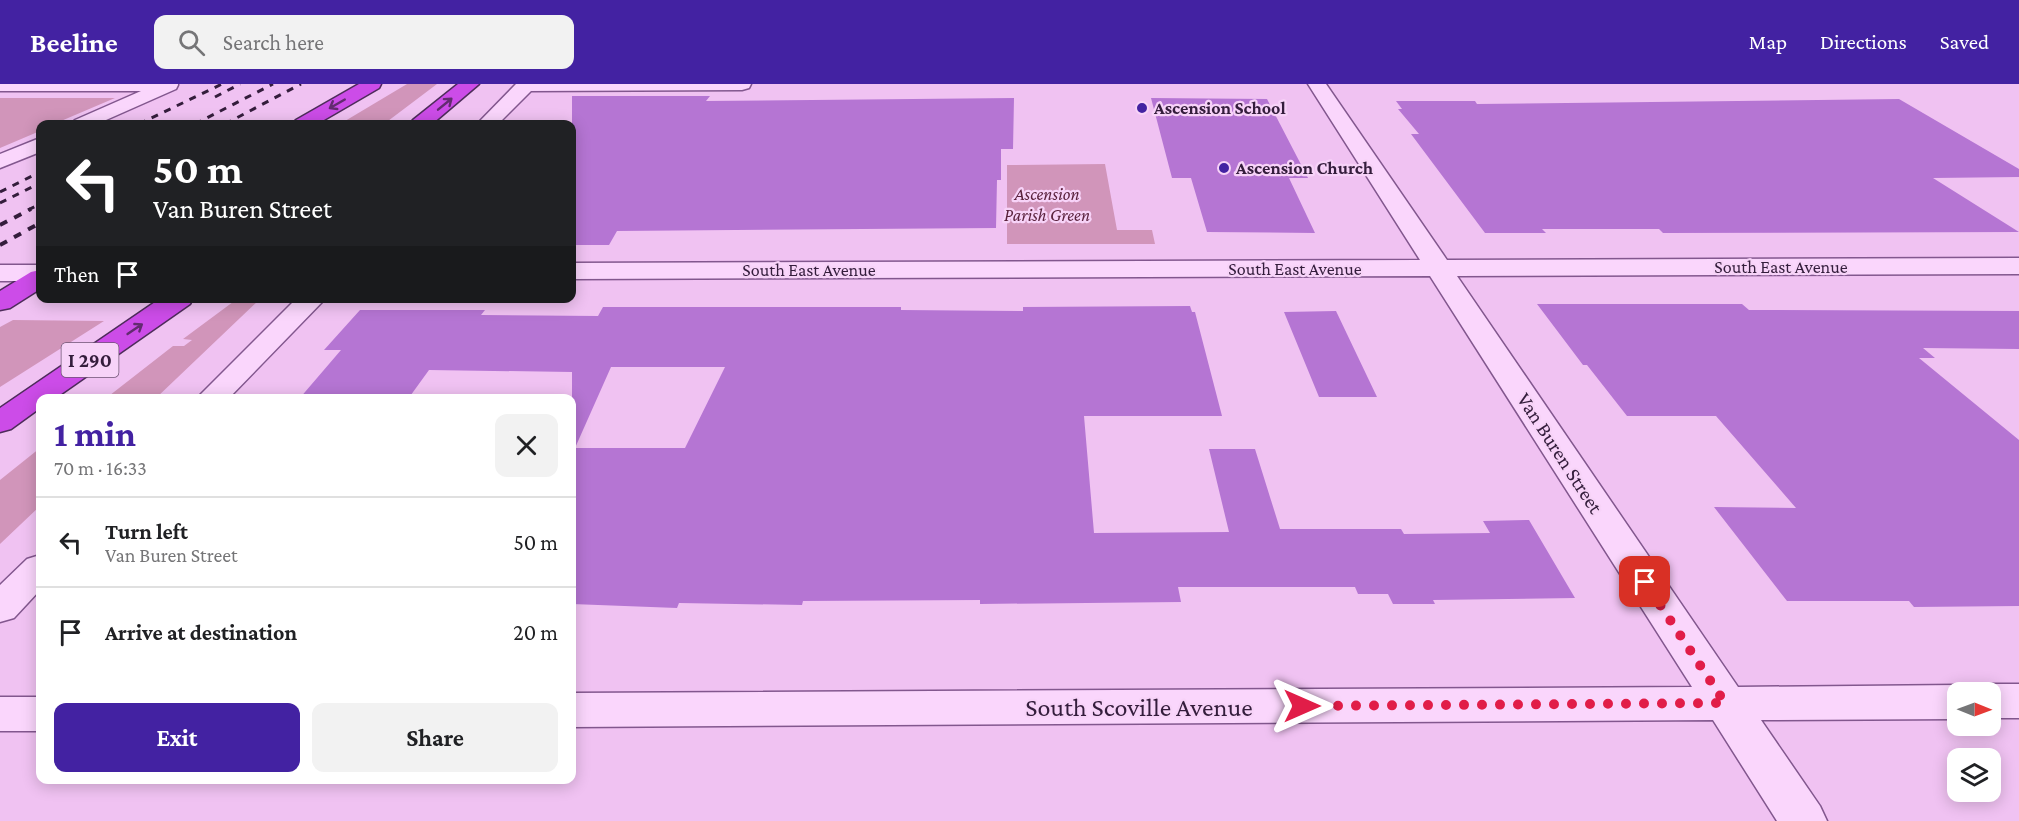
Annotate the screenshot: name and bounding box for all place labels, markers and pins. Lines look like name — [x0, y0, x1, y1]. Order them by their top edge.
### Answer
place label: Ascension School — [1153, 98, 1286, 118]
marker: Ascension School — [1135, 101, 1149, 115]
place label: Ascension Church — [1235, 158, 1374, 178]
marker: Ascension Church — [1217, 161, 1231, 175]
pin — [1619, 556, 1670, 607]

